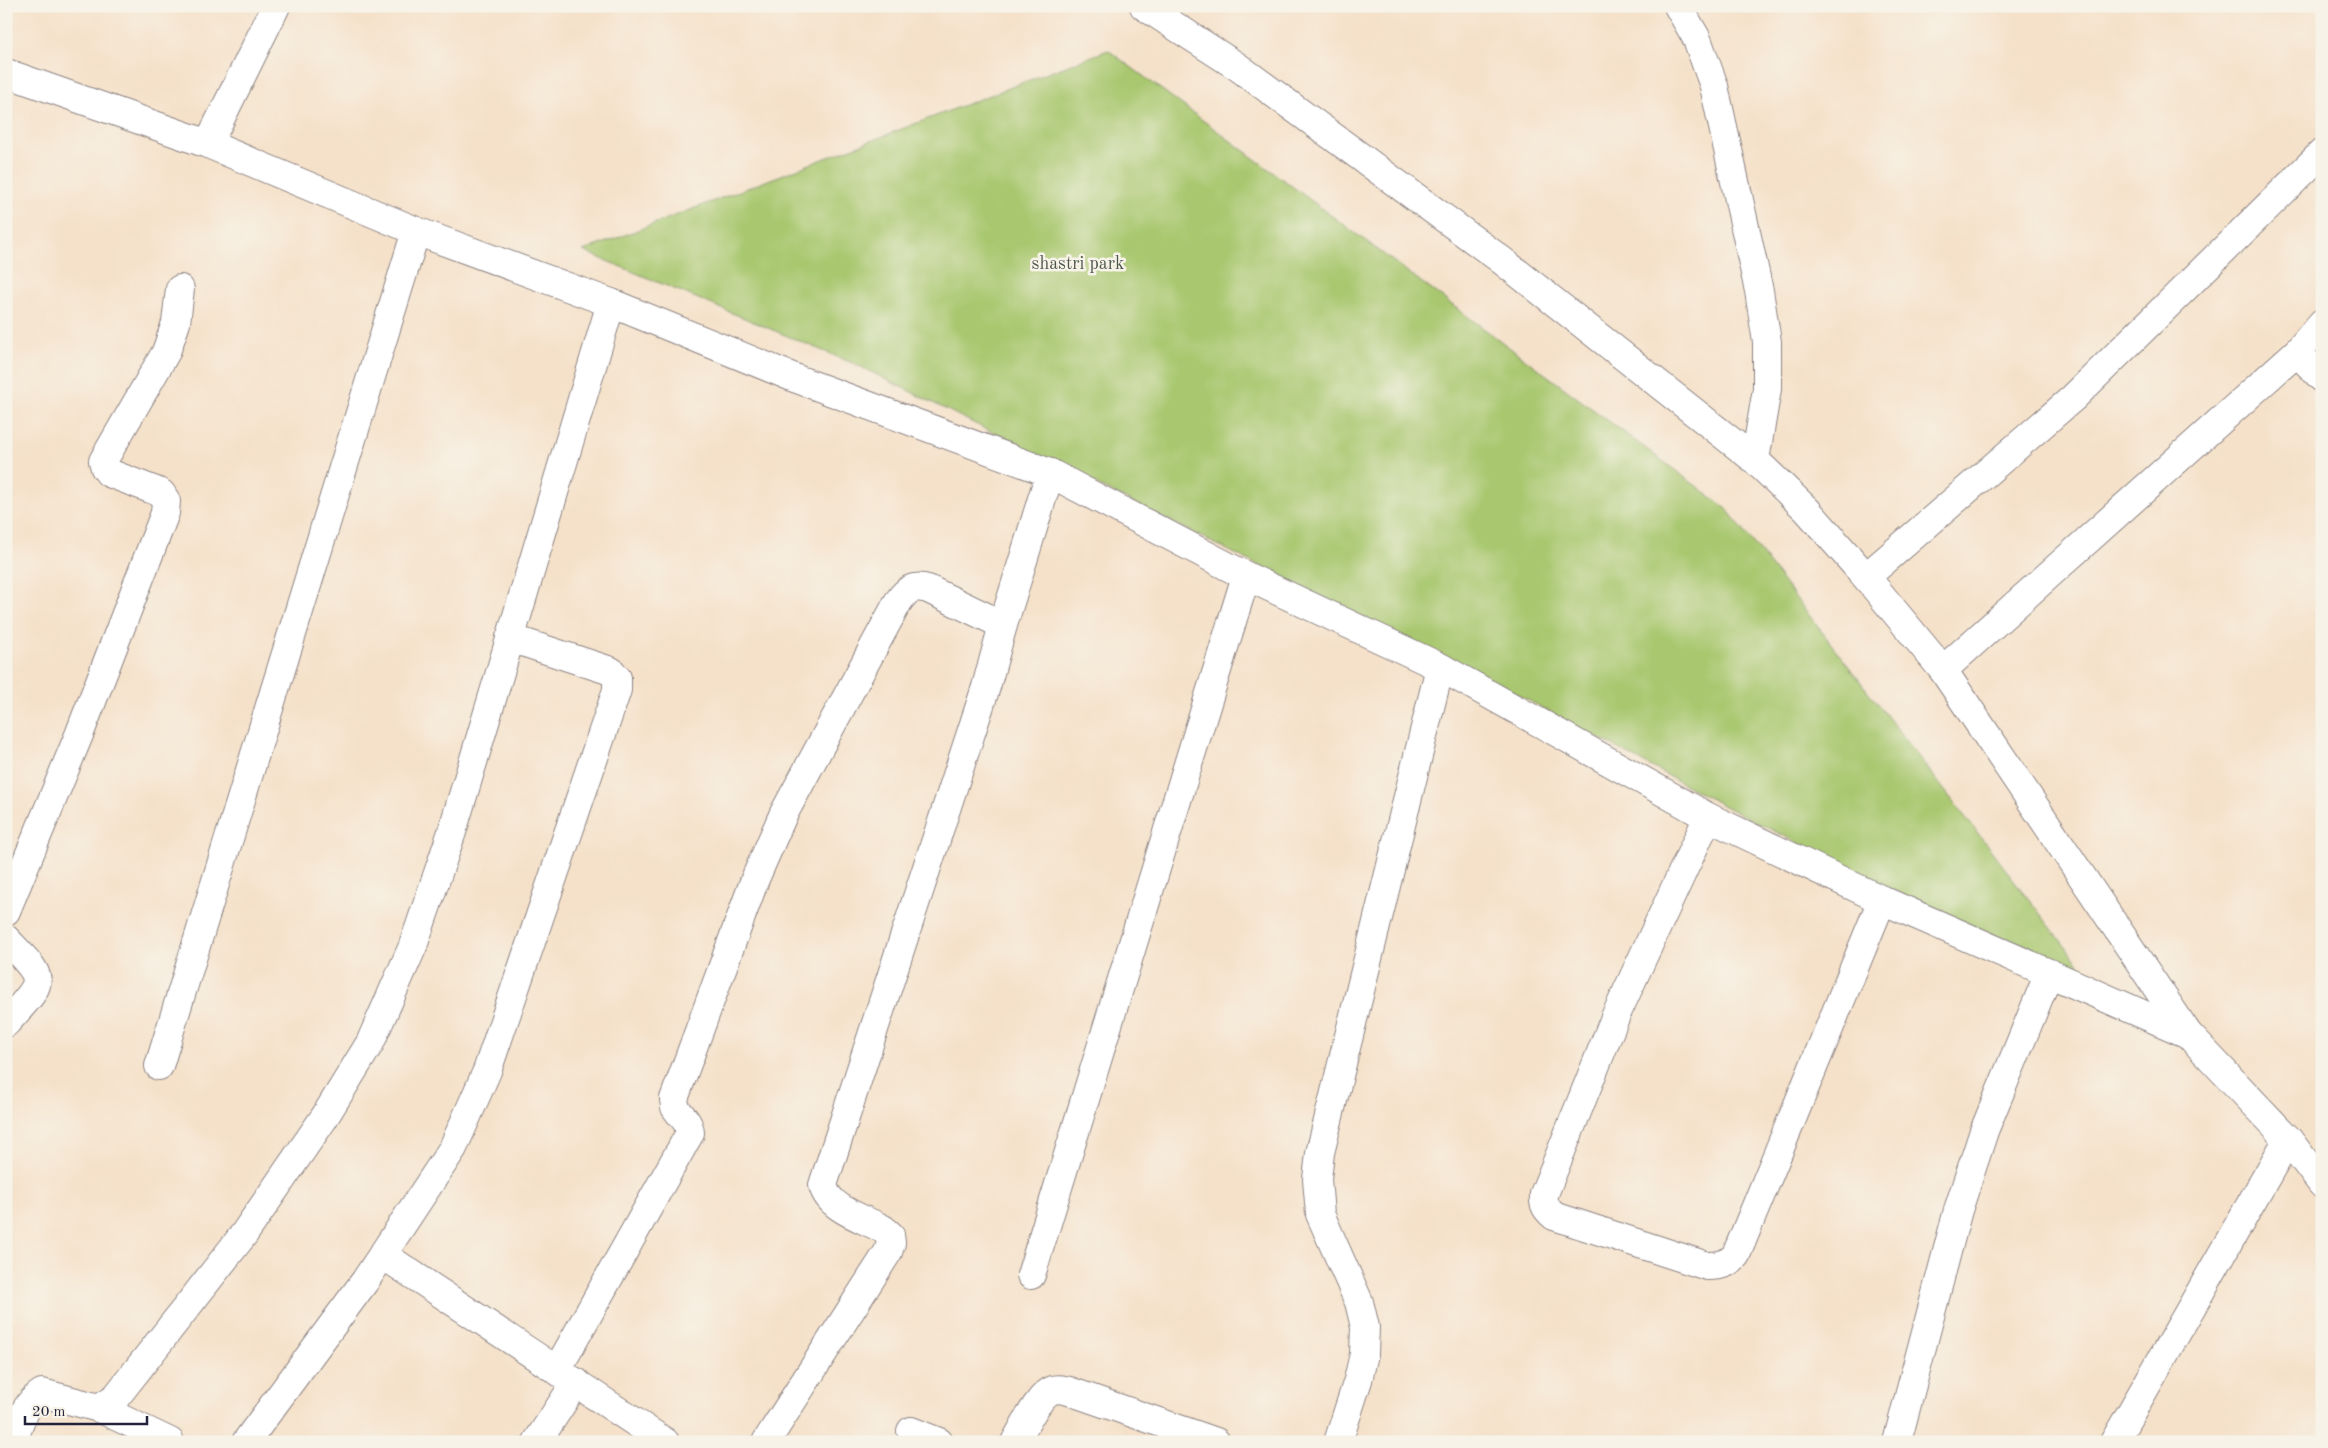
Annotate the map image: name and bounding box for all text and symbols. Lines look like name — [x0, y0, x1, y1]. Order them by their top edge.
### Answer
park label: shastri park — [1032, 255, 1124, 273]
scale bar — [25, 1393, 148, 1425]
text: 20 m — [32, 1405, 66, 1420]

